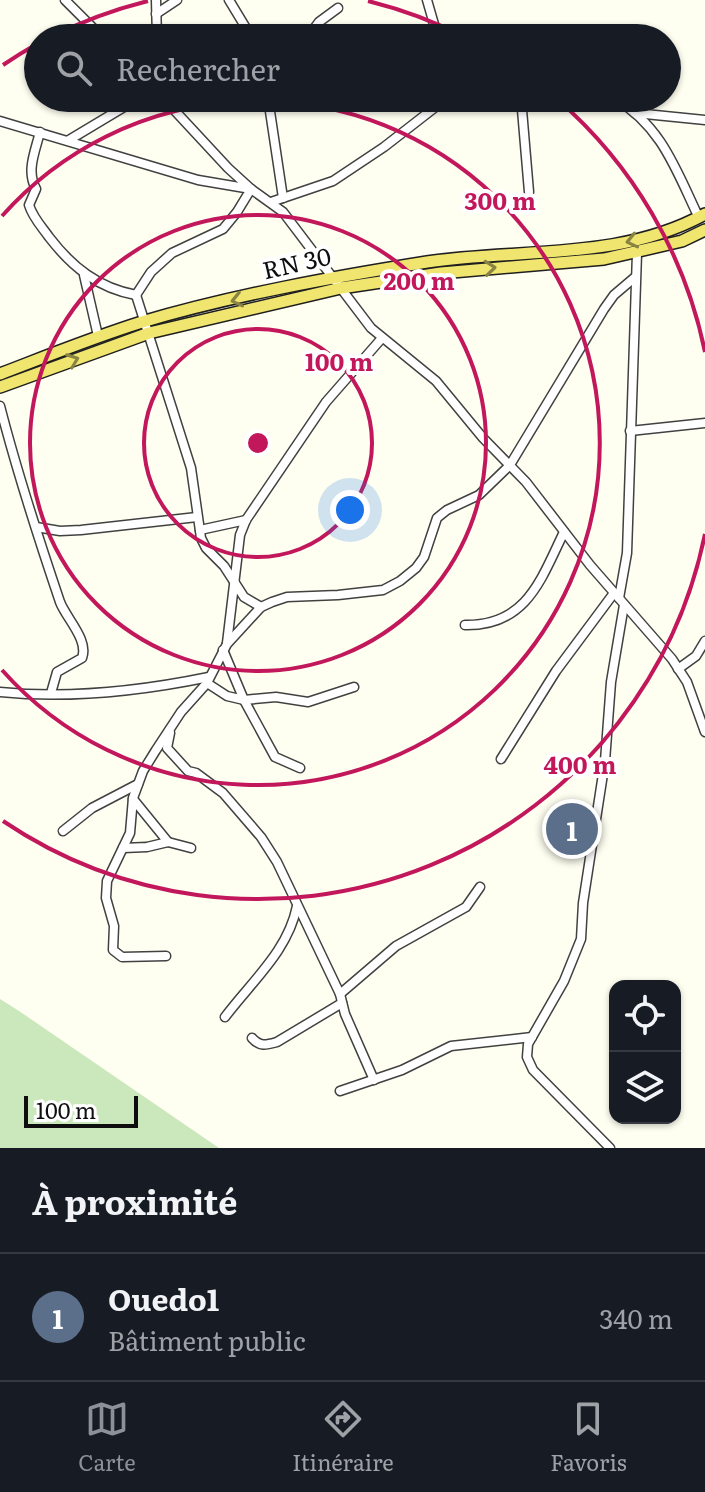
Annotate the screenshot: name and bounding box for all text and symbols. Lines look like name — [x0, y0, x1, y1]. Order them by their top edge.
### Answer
search box — [24, 24, 681, 112]
icon: search — [52, 46, 96, 90]
text: Rechercher — [116, 46, 280, 90]
text: 300 m — [464, 182, 536, 217]
one-way arrow — [626, 232, 640, 249]
street label: RN 30 — [259, 237, 334, 286]
one-way arrow — [484, 260, 497, 277]
text: 200 m — [383, 262, 455, 297]
one-way arrow — [231, 290, 245, 307]
text: 100 m — [305, 343, 373, 378]
one-way arrow — [65, 353, 79, 370]
centre of rings — [244, 429, 272, 457]
your location — [330, 490, 370, 530]
text: 400 m — [544, 746, 616, 781]
pin: 1 — [546, 799, 598, 859]
map controls — [609, 980, 681, 1124]
button: locate — [609, 980, 681, 1052]
button: layers — [609, 1052, 681, 1124]
scale bar — [24, 1092, 138, 1128]
text: 100 m — [36, 1093, 96, 1126]
text: À proximité — [32, 1175, 237, 1225]
text: Ouedo1 — [108, 1276, 219, 1320]
text: 1 — [53, 1298, 63, 1337]
text: 340 m — [599, 1298, 673, 1337]
text: Bâtiment public — [108, 1320, 306, 1359]
tab: Carte — [78, 1397, 136, 1478]
tab: Itinéraire — [292, 1397, 394, 1478]
tab: Favoris — [550, 1397, 627, 1478]

